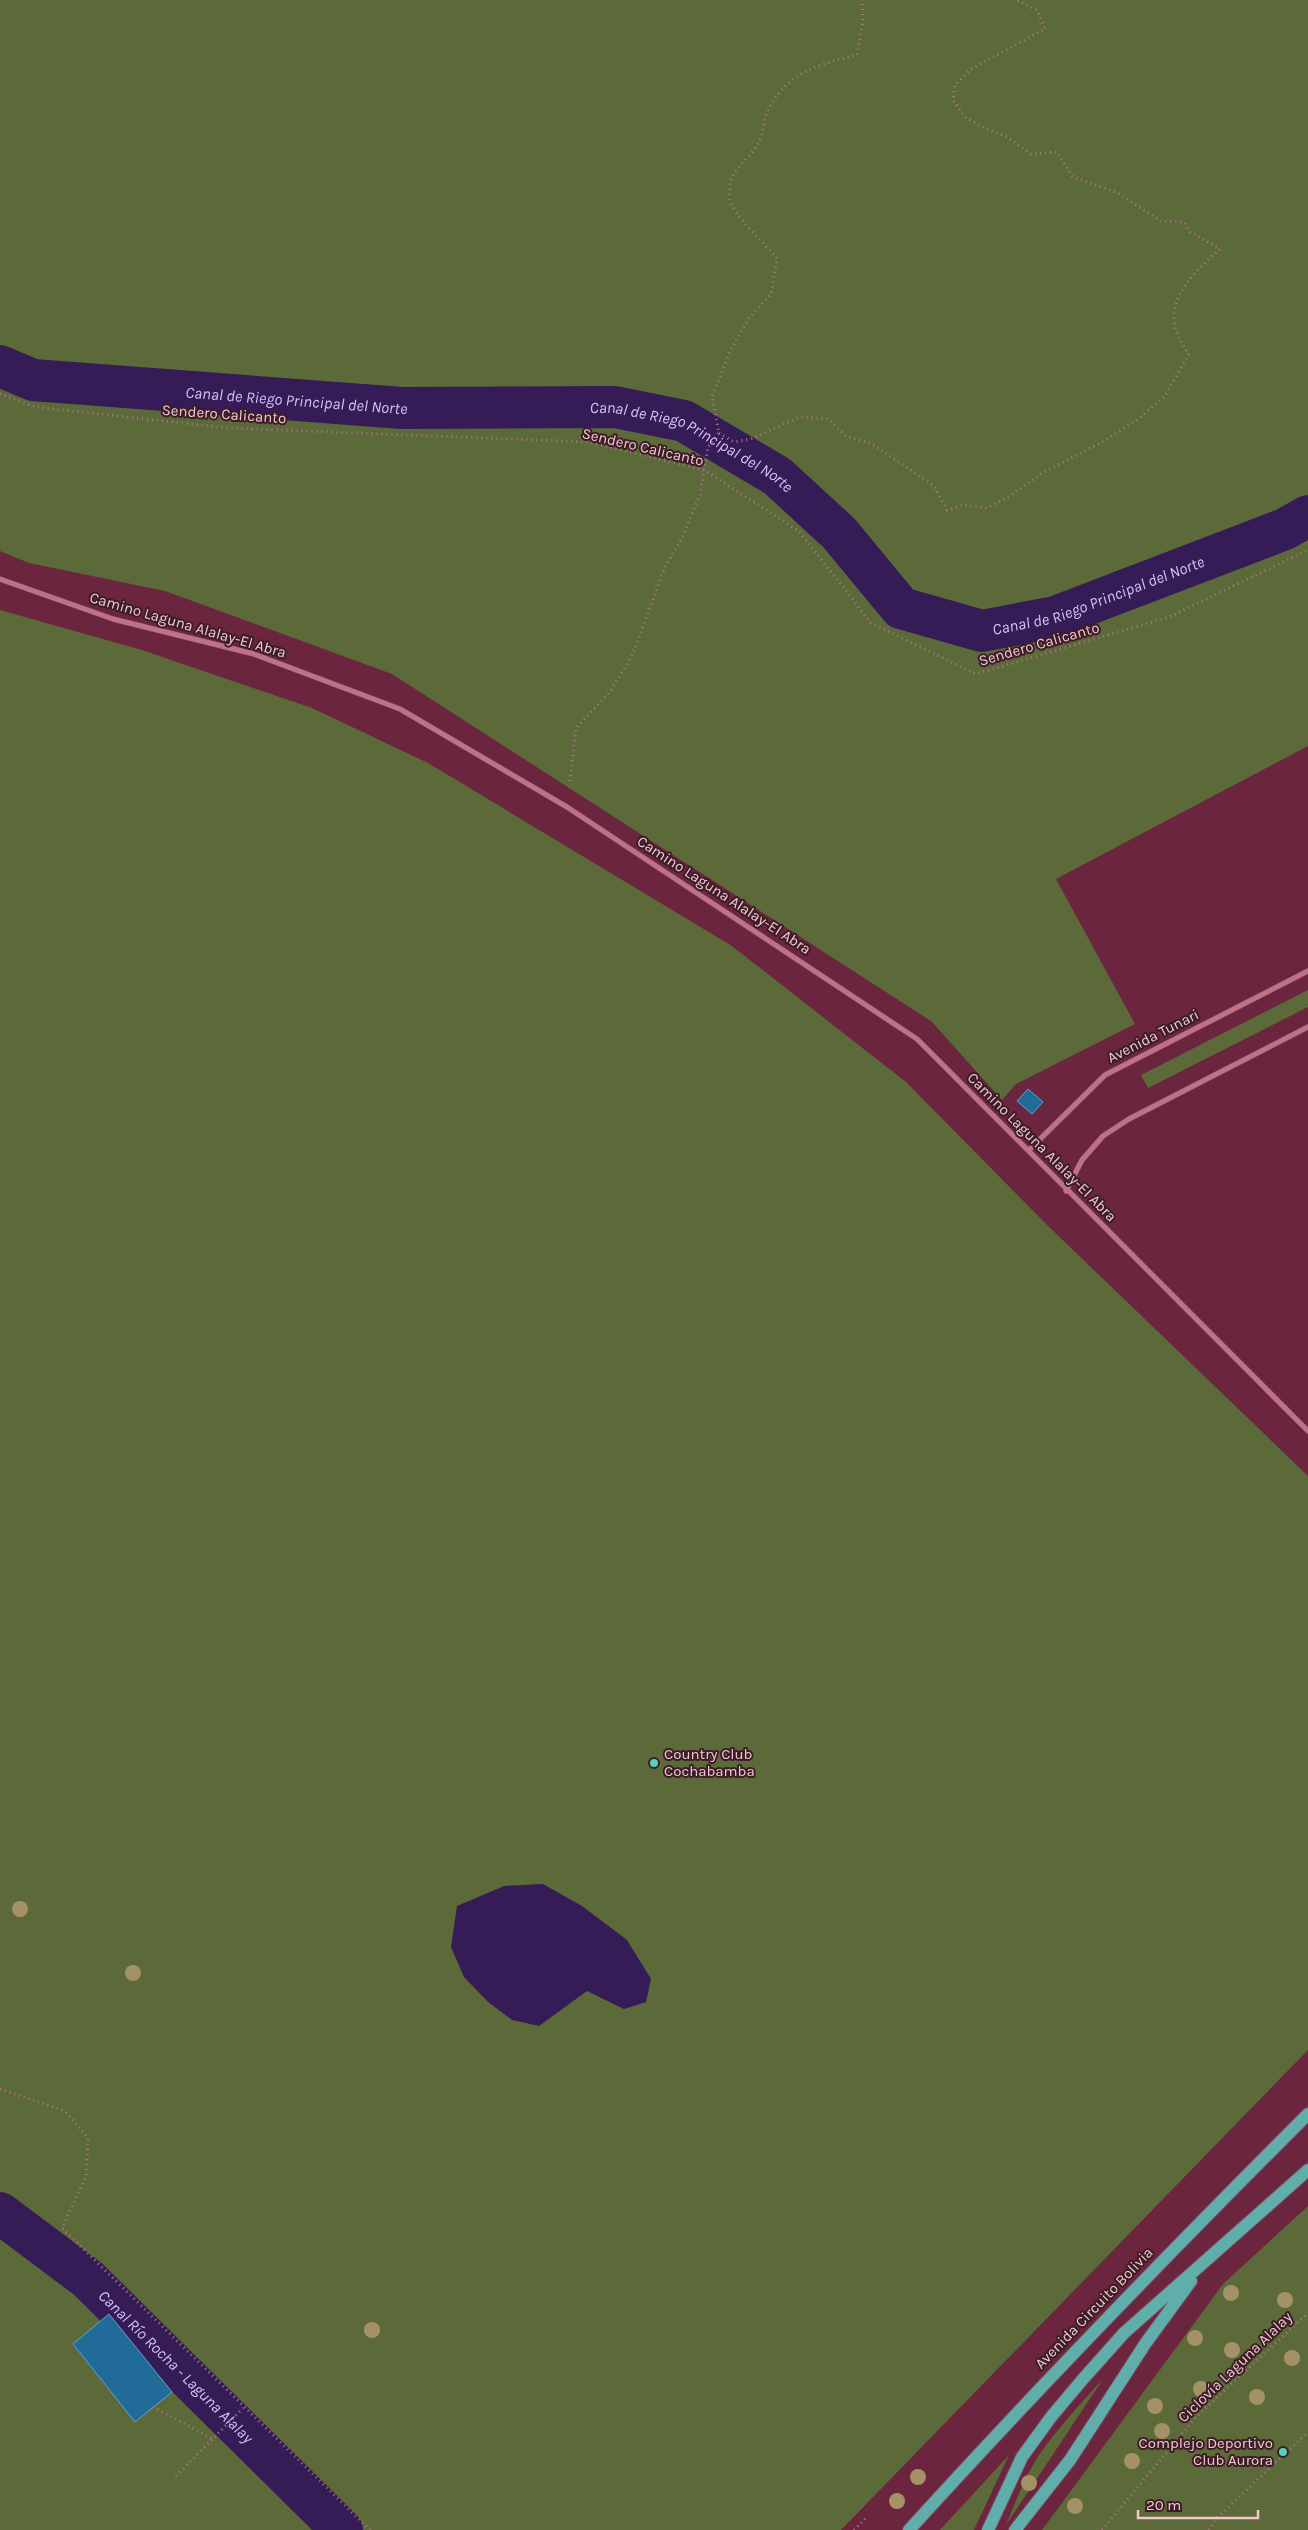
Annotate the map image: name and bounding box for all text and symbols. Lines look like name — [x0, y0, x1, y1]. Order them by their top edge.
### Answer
water label: Canal de Riego Principal del Norte — [185, 382, 408, 418]
water label: Canal de Riego Principal del Norte — [590, 397, 798, 496]
street label: Sendero Calicanto — [161, 401, 287, 427]
street label: Sendero Calicanto — [580, 424, 706, 470]
water label: Canal de Riego Principal del Norte — [991, 551, 1207, 638]
street label: Camino Laguna Alalay-El Abra — [88, 588, 288, 662]
street label: Sendero Calicanto — [977, 618, 1101, 670]
street label: Camino Laguna Alalay-El Abra — [634, 832, 814, 958]
street label: Avenida Tunari — [1104, 1005, 1202, 1067]
street label: Camino Laguna Alalay-El Abra — [964, 1069, 1120, 1225]
place label: Country Club Cochabamba — [664, 1745, 755, 1780]
marker: Country Club Cochabamba — [648, 1757, 660, 1769]
street label: Avenida Circuito Bolivia — [1031, 2243, 1157, 2373]
water label: Canal Río Rocha - Laguna Alalay — [95, 2286, 258, 2447]
street label: Ciclovía Laguna Alalay — [1174, 2308, 1296, 2426]
place label: Complejo Deportivo Club Aurora — [1139, 2434, 1273, 2469]
marker: Complejo Deportivo Club Aurora — [1277, 2446, 1289, 2458]
scale bar — [1138, 2488, 1258, 2520]
text: 20 m — [1146, 2496, 1181, 2514]

